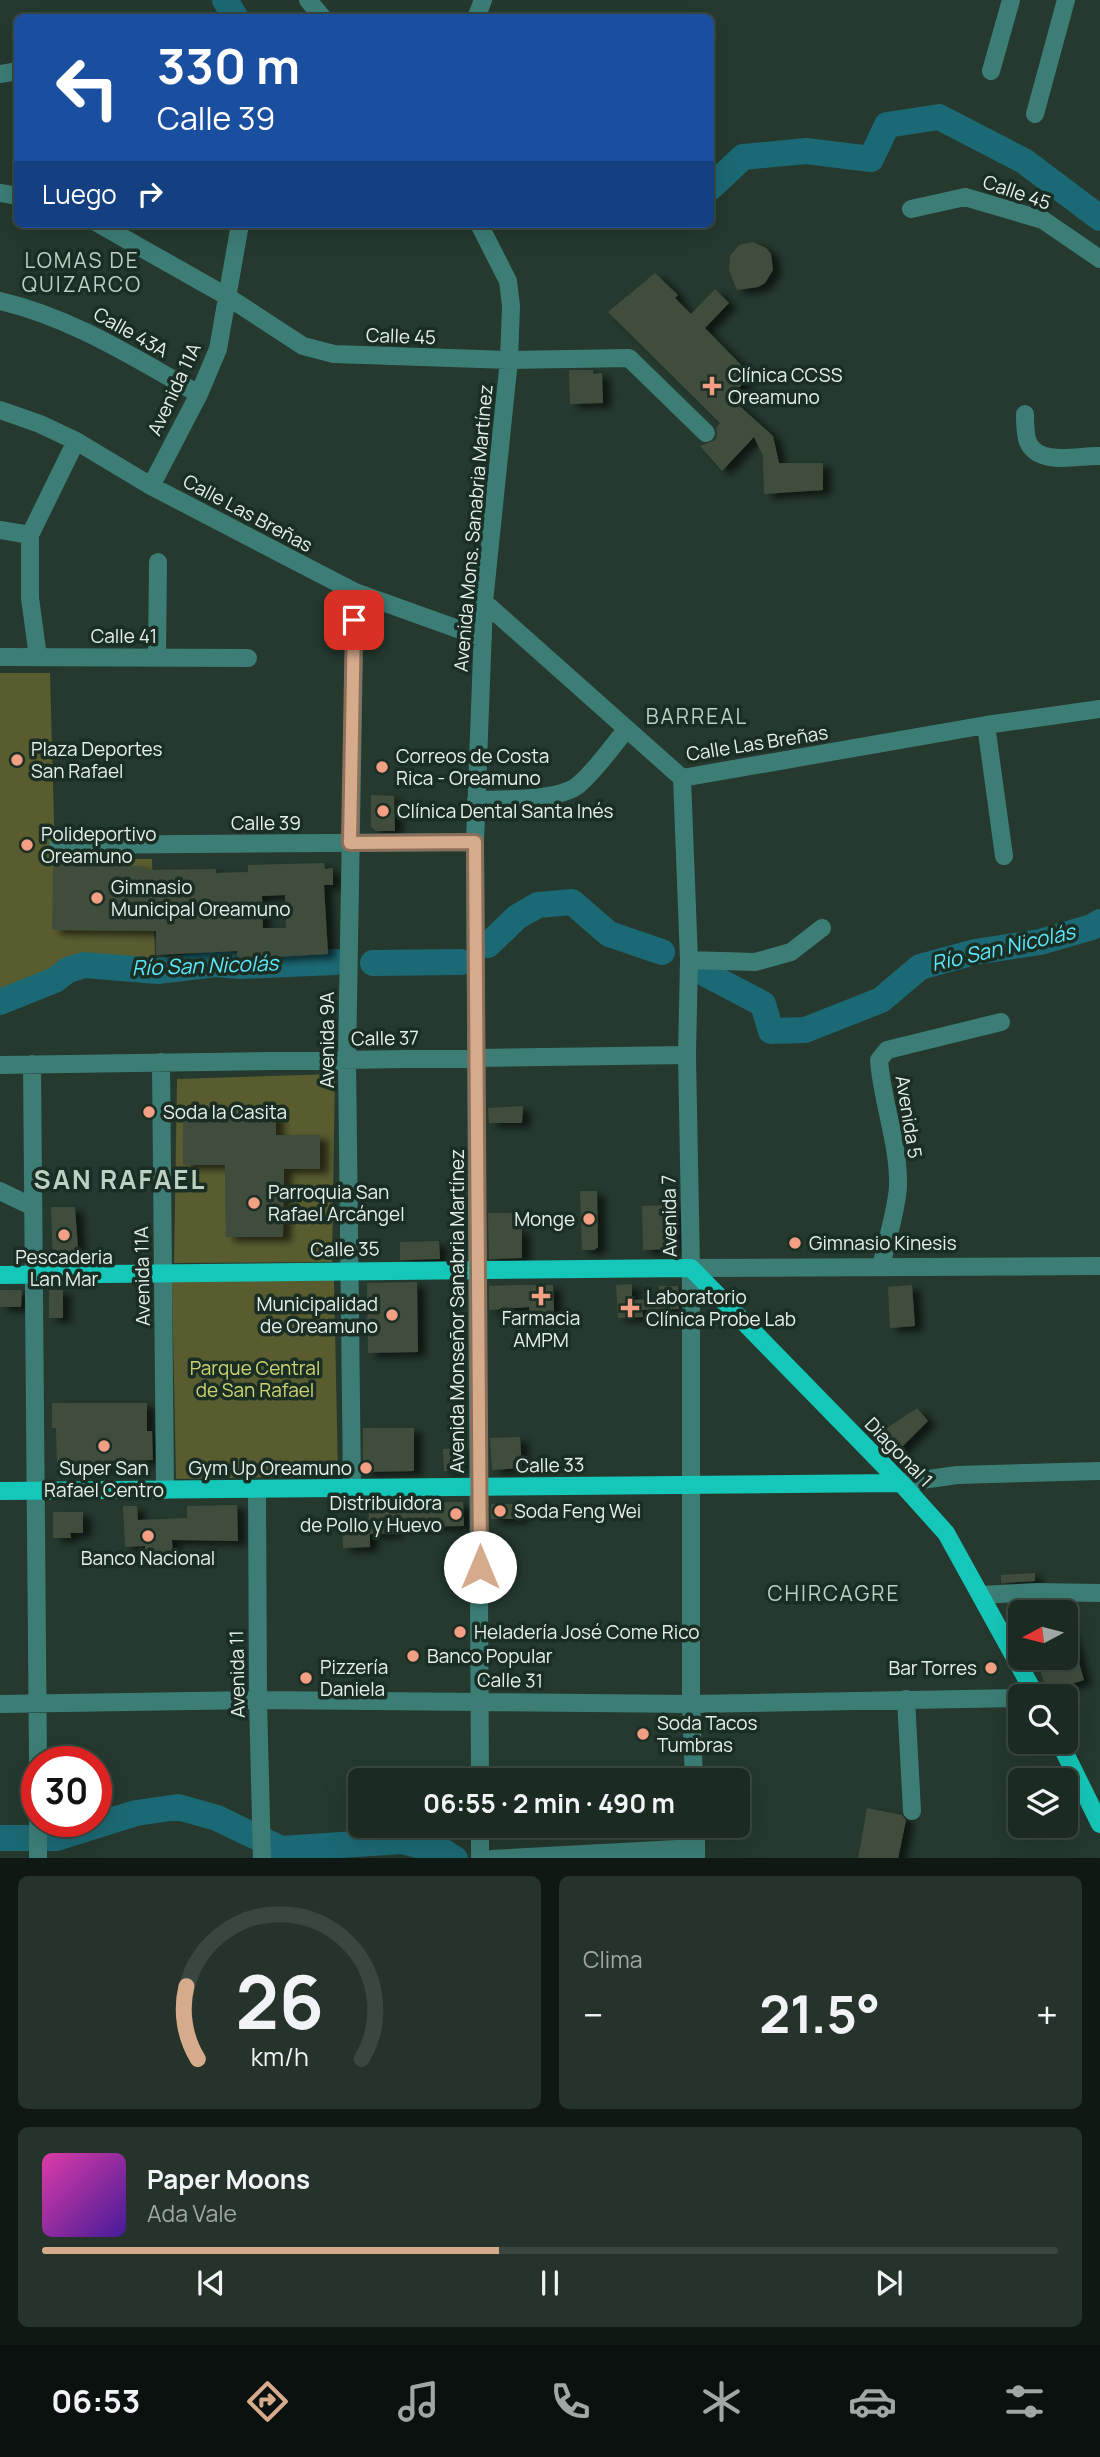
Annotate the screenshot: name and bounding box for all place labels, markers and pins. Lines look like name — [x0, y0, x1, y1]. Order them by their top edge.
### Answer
place label: Clínica CCSS Oreamuno — [728, 362, 843, 410]
marker: Clínica CCSS Oreamuno — [702, 376, 722, 396]
pin — [324, 590, 384, 650]
place label: Plaza Deportes San Rafael — [31, 736, 163, 784]
place label: Correos de Costa Rica - Oreamuno — [396, 743, 549, 791]
marker: Plaza Deportes San Rafael — [9, 752, 25, 768]
marker: Correos de Costa Rica - Oreamuno — [374, 759, 390, 775]
place label: Clínica Dental Santa Inés — [397, 798, 614, 824]
marker: Clínica Dental Santa Inés — [375, 803, 391, 819]
place label: Polideportivo Oreamuno — [41, 821, 157, 869]
marker: Polideportivo Oreamuno — [19, 837, 35, 853]
place label: Gimnasio Municipal Oreamuno — [111, 874, 290, 922]
marker: Gimnasio Municipal Oreamuno — [89, 890, 105, 906]
place label: Soda la Casita — [163, 1099, 287, 1125]
marker: Soda la Casita — [141, 1104, 157, 1120]
place label: Parroquia San Rafael Arcángel — [268, 1179, 405, 1227]
marker: Parroquia San Rafael Arcángel — [246, 1195, 262, 1211]
place label: Monge — [514, 1206, 575, 1232]
marker: Monge — [581, 1211, 597, 1227]
marker: Pescaderia Lan Mar — [56, 1227, 72, 1243]
place label: Gimnasio Kinesis — [809, 1230, 957, 1256]
marker: Gimnasio Kinesis — [787, 1235, 803, 1251]
place label: Pescaderia Lan Mar — [15, 1244, 113, 1292]
place label: Laboratorio Clínica Probe Lab — [646, 1284, 796, 1332]
marker: Farmacia AMPM — [533, 1288, 549, 1304]
place label: Municipalidad de Oreamuno — [257, 1291, 378, 1339]
marker: Laboratorio Clínica Probe Lab — [620, 1298, 640, 1318]
place label: Farmacia AMPM — [502, 1305, 580, 1353]
marker: Municipalidad de Oreamuno — [384, 1307, 400, 1323]
marker: Super San Rafael Centro — [96, 1438, 112, 1454]
place label: Super San Rafael Centro — [44, 1455, 164, 1503]
place label: Gym Up Oreamuno — [189, 1455, 352, 1481]
marker: Gym Up Oreamuno — [358, 1460, 374, 1476]
place label: Distribuidora de Pollo y Huevo — [300, 1490, 442, 1538]
place label: Soda Feng Wei — [514, 1498, 641, 1524]
marker: Soda Feng Wei — [492, 1503, 508, 1519]
marker: Distribuidora de Pollo y Huevo — [448, 1506, 464, 1522]
marker: Banco Nacional — [140, 1528, 156, 1544]
place label: Banco Nacional — [81, 1545, 215, 1571]
place label: Heladería José Come Rico — [474, 1619, 700, 1645]
marker: Heladería José Come Rico — [452, 1624, 468, 1640]
place label: Banco Popular — [427, 1643, 553, 1669]
marker: Banco Popular — [405, 1648, 421, 1664]
place label: Pizzería Daniela — [320, 1654, 388, 1702]
place label: Bar Torres — [889, 1655, 977, 1681]
marker: Bar Torres — [983, 1660, 999, 1676]
marker: Pizzería Daniela — [298, 1670, 314, 1686]
place label: Soda Tacos Tumbras — [657, 1710, 757, 1758]
marker: Soda Tacos Tumbras — [635, 1726, 651, 1742]

